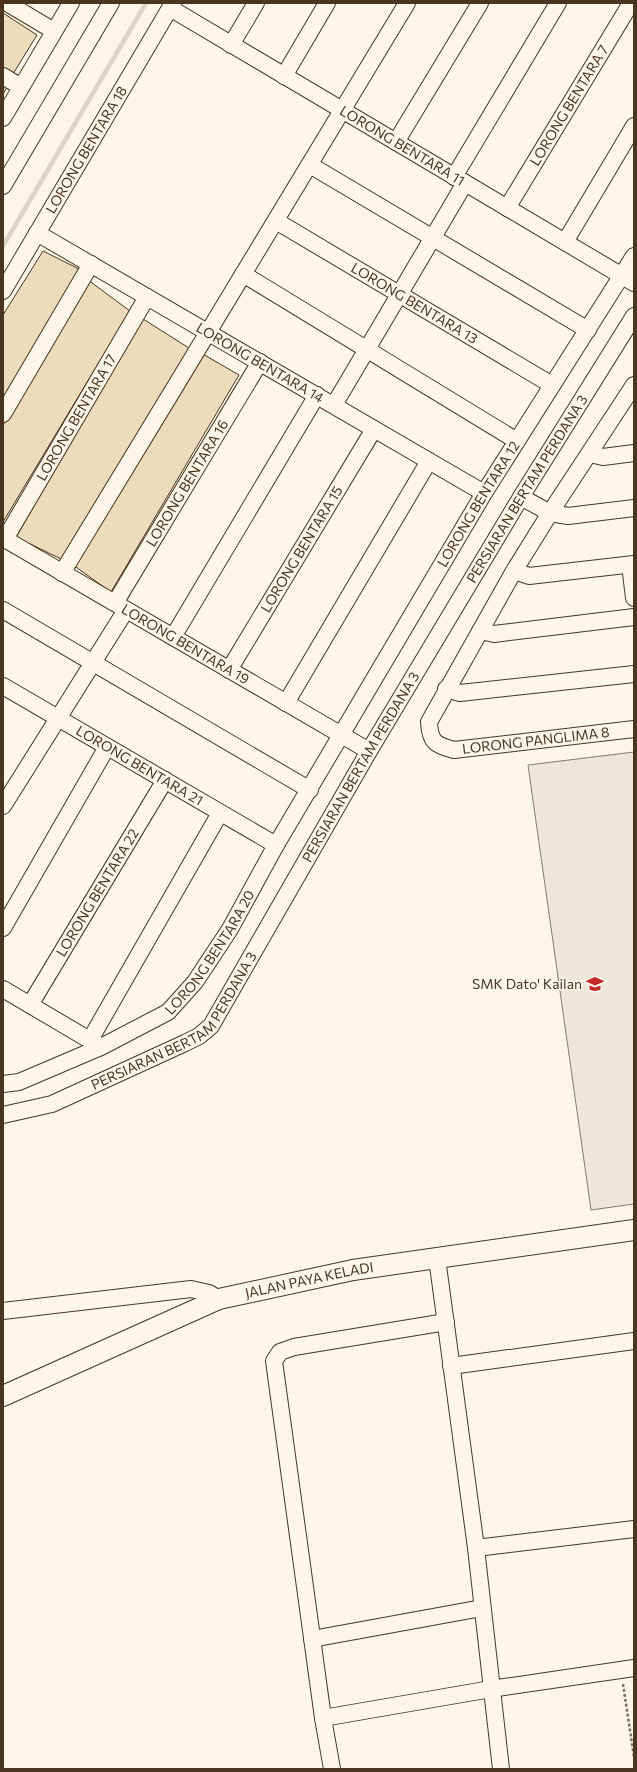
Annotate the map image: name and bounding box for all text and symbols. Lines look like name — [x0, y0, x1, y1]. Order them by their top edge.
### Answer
street label: LORONG BENTARA 7 — [526, 42, 612, 168]
street label: LORONG BENTARA 18 — [42, 83, 130, 216]
street label: LORONG BENTARA 11 — [337, 102, 468, 189]
street label: LORONG BENTARA 13 — [348, 259, 481, 347]
street label: LORONG BENTARA 14 — [193, 319, 328, 406]
street label: LORONG BENTARA 17 — [32, 351, 120, 483]
street label: PERSIARAN BERTAM PERDANA 3 — [463, 391, 591, 586]
street label: LORONG BENTARA 16 — [142, 416, 231, 549]
street label: LORONG BENTARA 12 — [433, 438, 523, 570]
street label: LORONG BENTARA 15 — [257, 483, 346, 615]
street label: LORONG BENTARA 19 — [119, 600, 253, 688]
street label: PERSIARAN BERTAM PERDANA 3 — [298, 668, 423, 865]
street label: LORONG BENTARA 21 — [73, 721, 206, 809]
street label: LORONG PANGLIMA 8 — [461, 723, 610, 757]
street label: LORONG BENTARA 22 — [52, 825, 142, 959]
street label: LORONG BENTARA 20 — [161, 887, 258, 1018]
street label: PERSIARAN BERTAM PERDANA 3 — [88, 949, 260, 1093]
school or university icon: SMK Dato' Kailan — [585, 974, 605, 994]
place label: SMK Dato' Kailan — [472, 975, 582, 992]
street label: JALAN PAYA KELADI — [243, 1258, 375, 1301]

